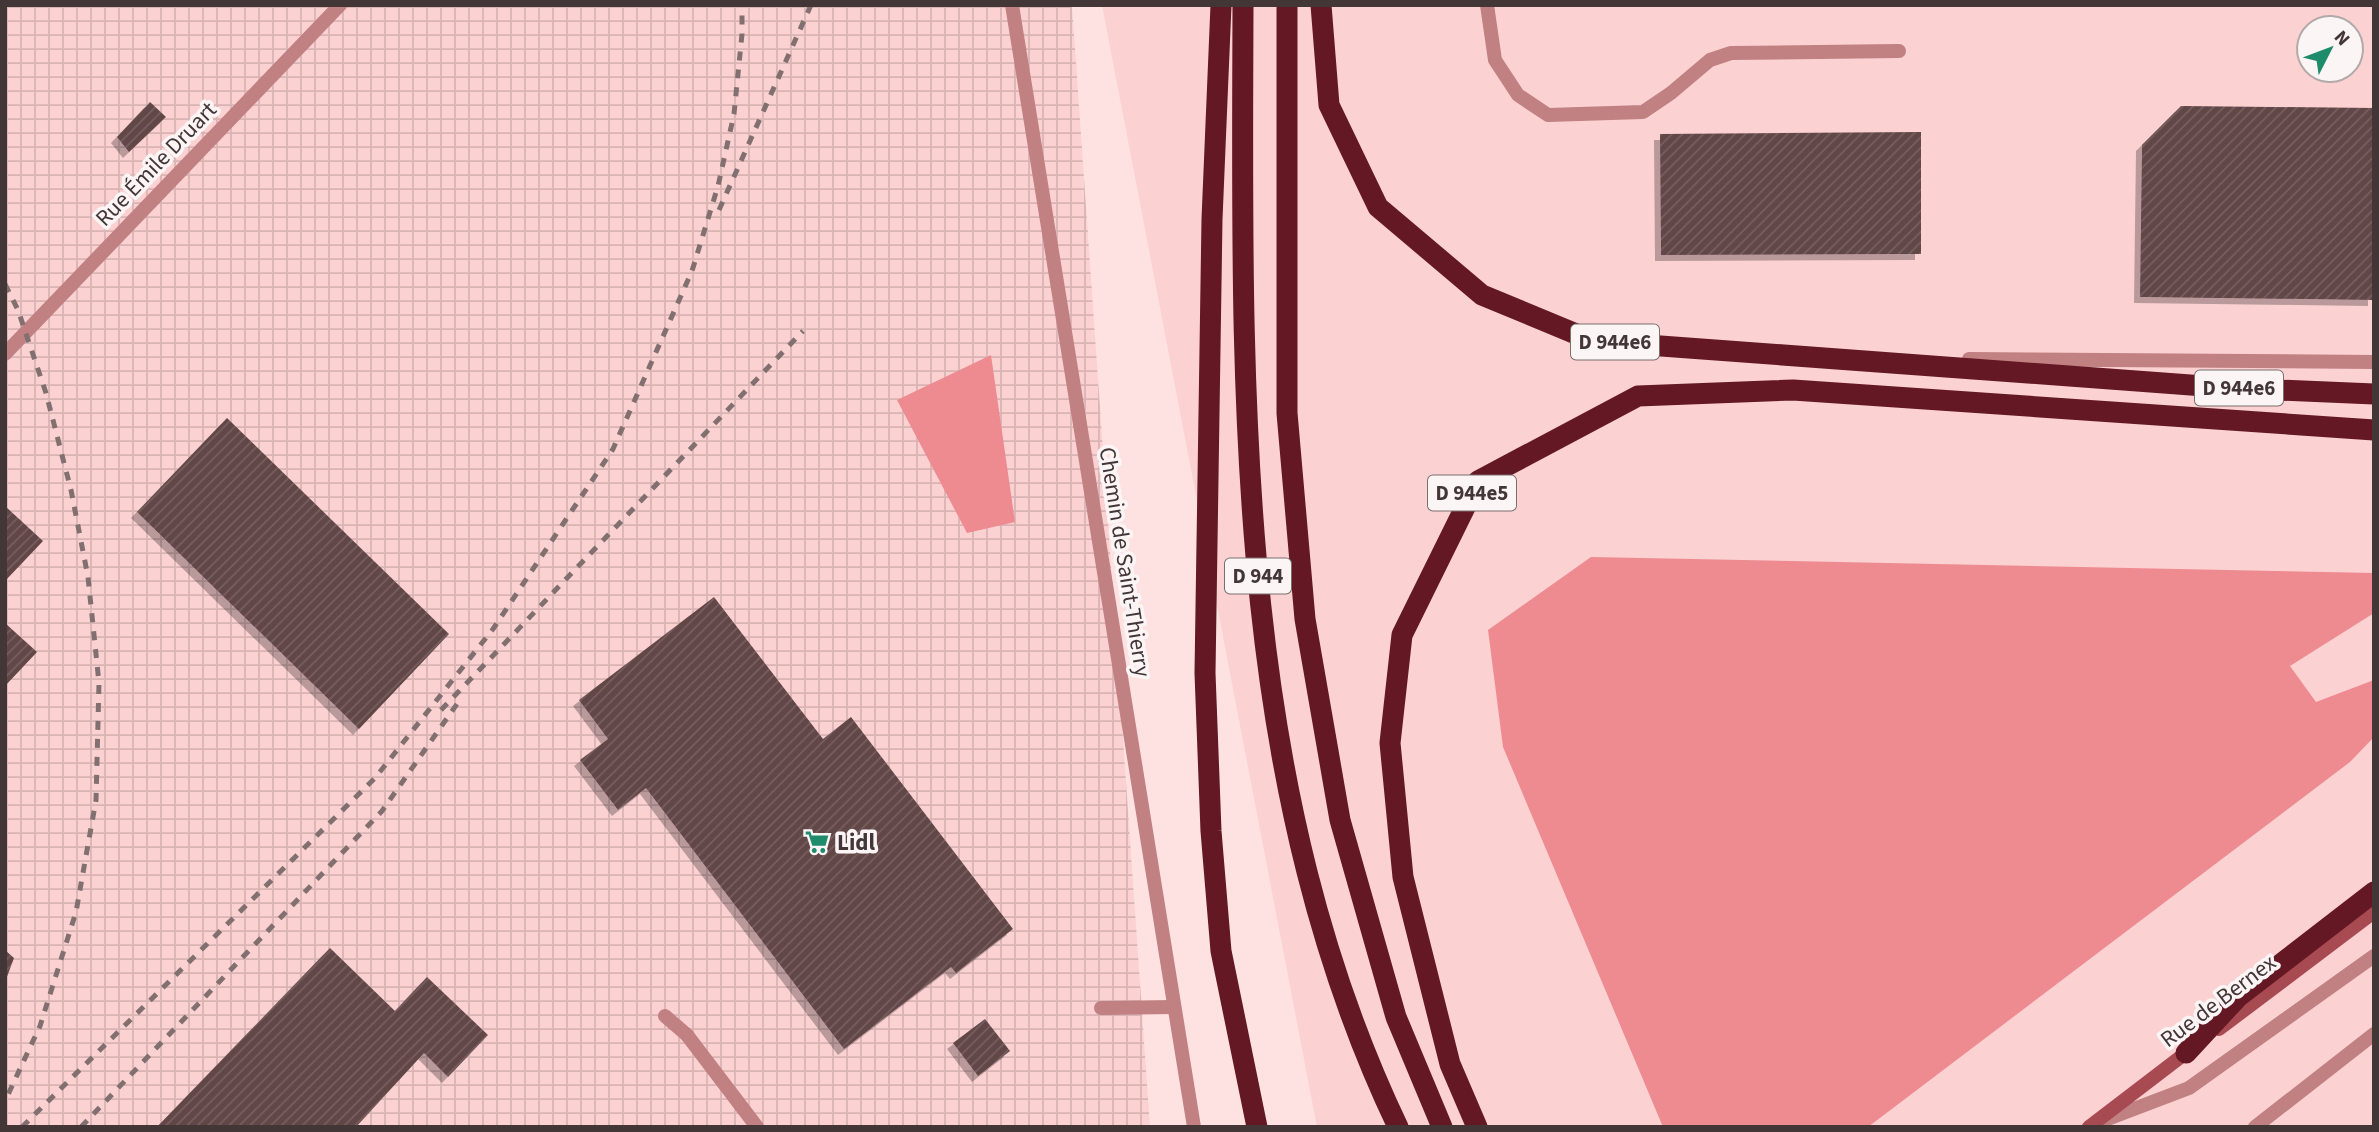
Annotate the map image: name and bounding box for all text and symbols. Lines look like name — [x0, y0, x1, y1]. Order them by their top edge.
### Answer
north arrow — [2295, 14, 2365, 84]
text: N — [2327, 25, 2356, 52]
street label: Rue Émile Druart — [88, 94, 224, 234]
road number: D 944e6 — [1571, 324, 1659, 360]
road number: D 944e6 — [2195, 370, 2283, 406]
street label: Chemin de Saint-Thierry — [1091, 445, 1160, 680]
road number: D 944e5 — [1428, 476, 1516, 510]
road number: D 944 — [1225, 558, 1291, 594]
place label: Lidl — [837, 826, 875, 859]
supermarket icon: Lidl — [803, 828, 831, 856]
street label: Rue de Bernex — [2153, 946, 2283, 1056]

